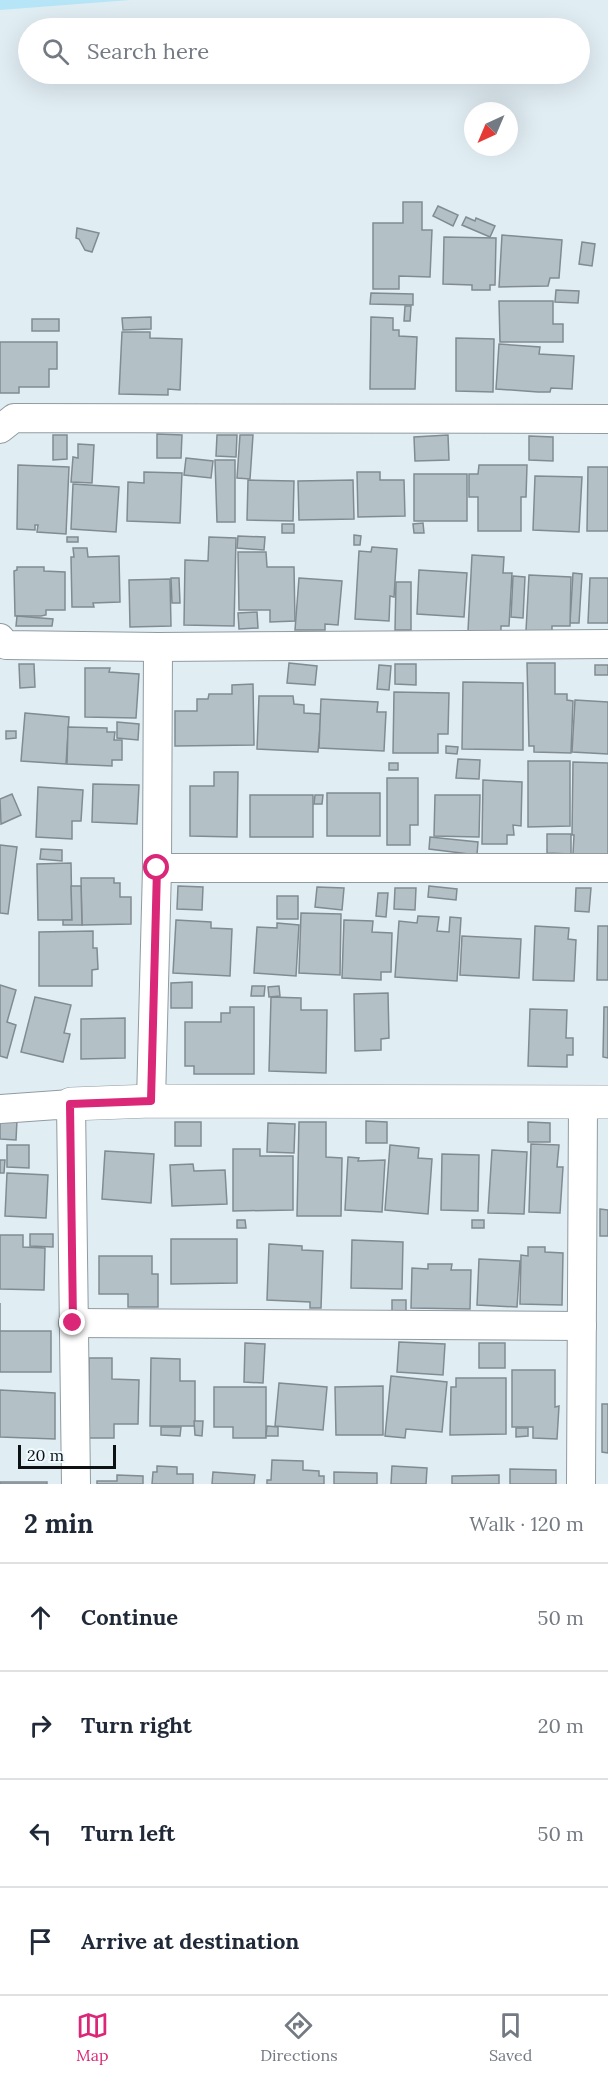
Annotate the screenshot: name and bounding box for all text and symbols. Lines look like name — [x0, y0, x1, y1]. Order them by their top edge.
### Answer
search box — [18, 18, 590, 84]
icon: search — [39, 35, 72, 68]
text: Search here — [87, 37, 209, 65]
north arrow — [464, 102, 518, 156]
route start — [143, 854, 169, 880]
route end — [59, 1309, 85, 1335]
scale bar — [18, 1442, 116, 1470]
text: 20 m — [27, 1445, 64, 1465]
text: 2 min — [24, 1507, 94, 1540]
text: Walk · 120 m — [469, 1511, 584, 1536]
icon: ahead — [24, 1601, 57, 1634]
text: Continue — [81, 1603, 178, 1631]
text: 50 m — [538, 1605, 584, 1630]
icon: right — [24, 1709, 57, 1742]
text: Turn right — [81, 1711, 192, 1739]
text: 20 m — [538, 1713, 584, 1738]
icon: left — [24, 1817, 57, 1850]
text: Turn left — [81, 1819, 175, 1847]
text: 50 m — [538, 1821, 584, 1846]
icon: arrive — [24, 1925, 57, 1958]
text: Arrive at destination — [81, 1927, 299, 1955]
tab: Map — [76, 2009, 109, 2065]
tab: Directions — [260, 2009, 338, 2065]
tab: Saved — [489, 2009, 532, 2065]

